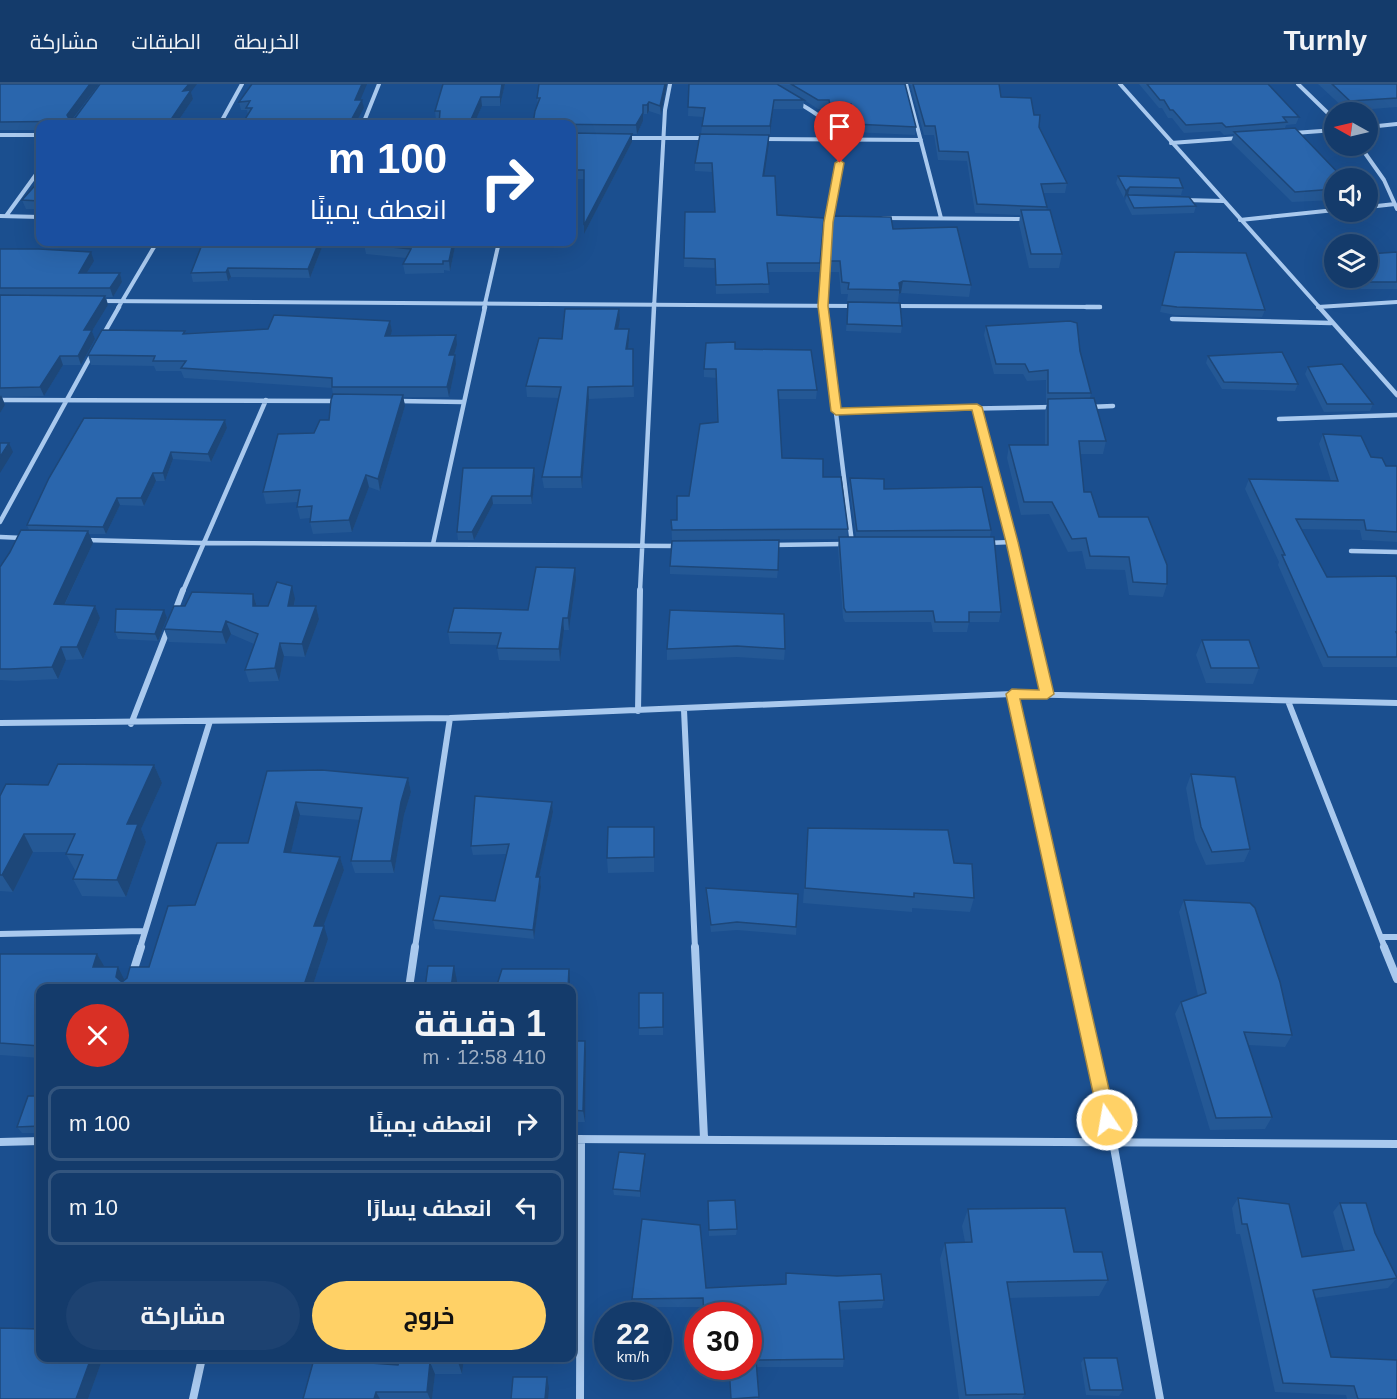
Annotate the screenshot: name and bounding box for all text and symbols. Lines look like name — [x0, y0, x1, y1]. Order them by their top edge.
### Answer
text: Turnly — [1284, 25, 1367, 56]
text: مشاركة — [30, 30, 99, 53]
text: الطبقات — [132, 30, 201, 53]
text: الخريطة — [234, 30, 300, 53]
pin — [814, 101, 865, 163]
north arrow — [1324, 102, 1378, 156]
map controls — [1324, 102, 1378, 288]
icon: arrive — [823, 110, 856, 143]
text: 100 m — [328, 135, 447, 182]
icon: right — [468, 144, 546, 222]
button: sound — [1324, 168, 1378, 222]
text: انعطف يمينًا — [310, 195, 447, 225]
button: layers — [1324, 234, 1378, 288]
text: 1 دقيقة — [414, 1003, 546, 1044]
button: close — [66, 1004, 129, 1067]
text: 410 m · 12:58 — [423, 1046, 546, 1068]
position arrow — [1075, 1088, 1139, 1152]
icon: right — [510, 1107, 543, 1140]
text: 100 m — [69, 1111, 130, 1136]
text: انعطف يمينًا — [369, 1112, 492, 1137]
icon: left — [510, 1191, 543, 1224]
text: 10 m — [69, 1195, 118, 1220]
text: انعطف يسارًا — [366, 1196, 492, 1221]
button: مشاركة — [66, 1281, 300, 1350]
button: خروج — [312, 1281, 546, 1350]
speed limit sign: 30 — [684, 1302, 762, 1380]
text: 22 — [616, 1317, 650, 1350]
text: km/h — [617, 1348, 649, 1365]

